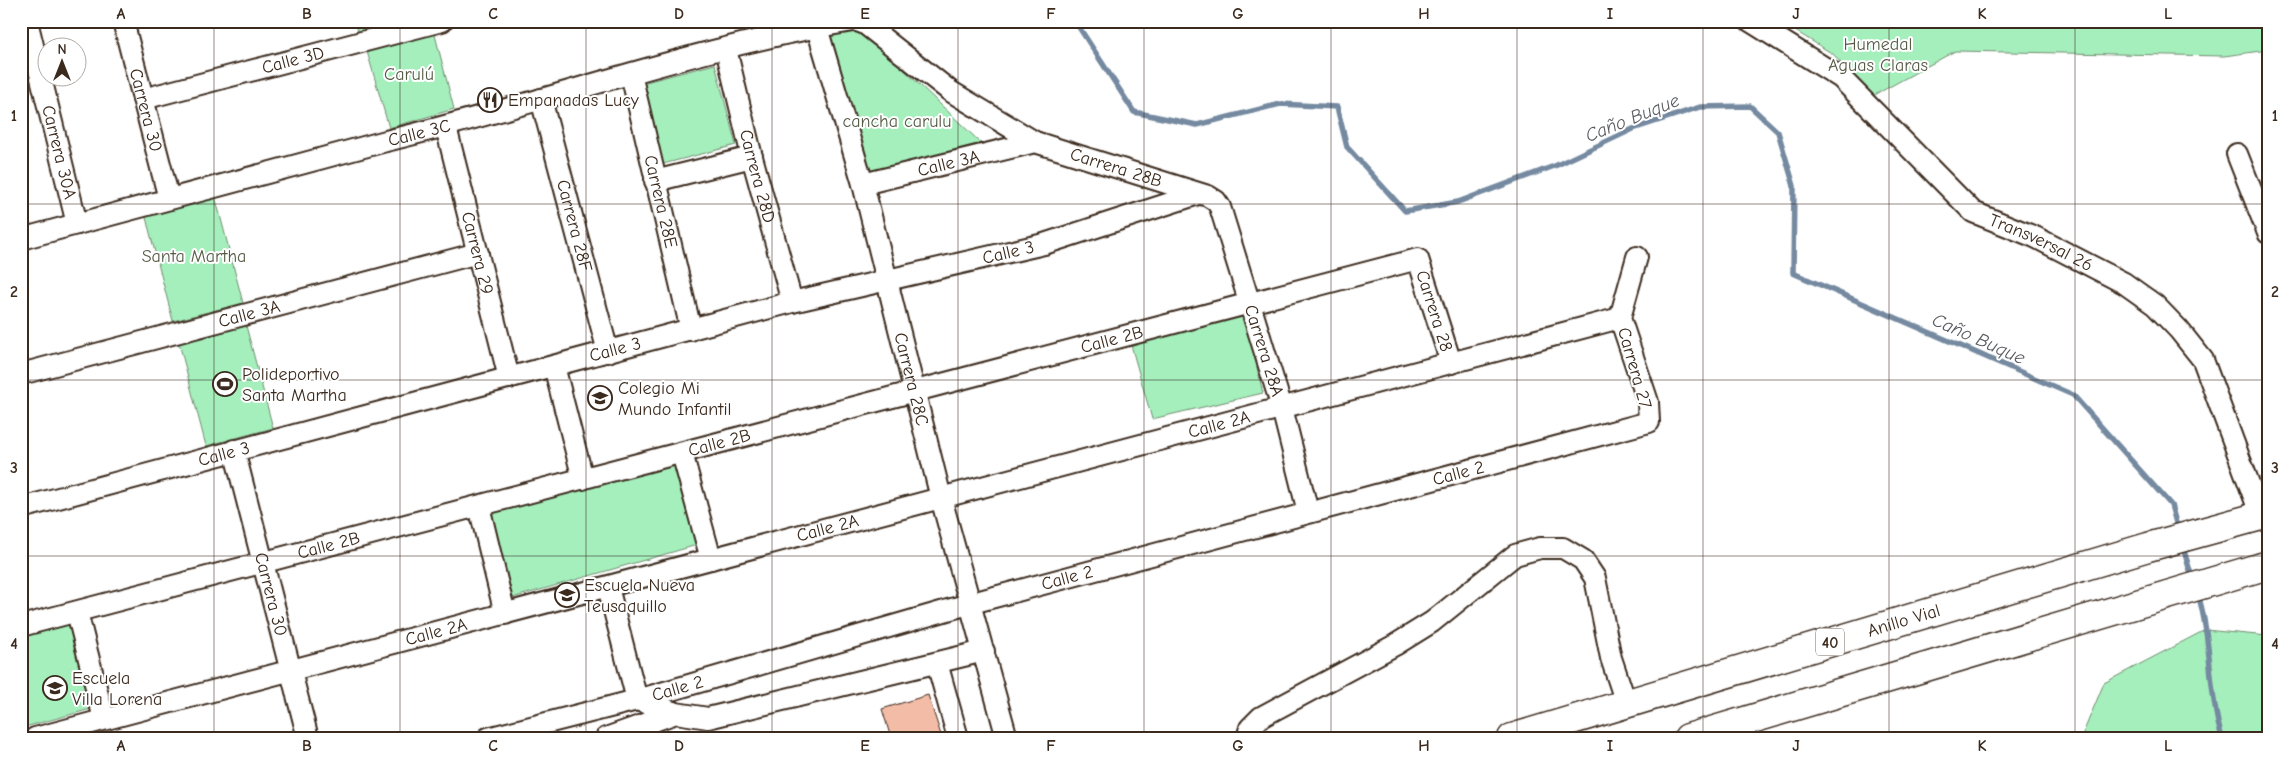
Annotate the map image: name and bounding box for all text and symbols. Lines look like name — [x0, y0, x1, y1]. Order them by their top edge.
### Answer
text: A — [117, 5, 126, 23]
text: B — [302, 5, 312, 23]
text: C — [488, 5, 498, 23]
text: D — [674, 5, 684, 23]
text: E — [860, 5, 870, 23]
text: F — [1046, 5, 1056, 23]
text: G — [1232, 5, 1244, 23]
text: H — [1418, 5, 1430, 23]
text: I — [1607, 5, 1613, 23]
text: J — [1792, 5, 1800, 23]
text: K — [1977, 5, 1987, 23]
text: L — [2164, 5, 2172, 23]
park label: Humedal Aguas Claras — [1828, 34, 1928, 76]
north arrow — [38, 38, 88, 88]
text: N — [57, 41, 67, 58]
street label: Calle 3D — [260, 42, 327, 79]
park label: Carulú — [384, 64, 434, 85]
street label: Carrera 30 — [125, 66, 166, 154]
restaurant icon: Empanadas Lucy — [477, 87, 503, 113]
water label: Caño Buque — [1582, 89, 1683, 147]
place label: Empanadas Lucy — [508, 90, 640, 111]
street label: Carrera 30A — [37, 103, 80, 201]
text: 1 — [11, 107, 17, 125]
text: 1 — [2272, 107, 2278, 125]
park label: cancha carulu — [843, 111, 952, 132]
street label: Calle 3C — [386, 115, 453, 151]
street label: Carrera 28D — [735, 128, 780, 225]
street label: Carrera 28B — [1067, 144, 1165, 192]
street label: Calle 3A — [916, 146, 982, 181]
street label: Carrera 28E — [639, 153, 682, 250]
street label: Carrera 28F — [552, 177, 596, 275]
street label: Carrera 29 — [457, 210, 498, 297]
street label: Transversal 26 — [1986, 210, 2096, 276]
street label: Calle 3 — [981, 237, 1036, 269]
park label: Santa Martha — [142, 246, 246, 267]
street label: Carrera 28 — [1411, 268, 1457, 354]
text: 2 — [10, 283, 18, 301]
text: 2 — [2271, 283, 2279, 301]
street label: Calle 3A — [216, 296, 282, 332]
street label: Carrera 28A — [1240, 302, 1288, 399]
water label: Caño Buque — [1929, 309, 2029, 369]
street label: Calle 2B — [1079, 322, 1146, 358]
street label: Carrera 27 — [1613, 325, 1656, 412]
street label: Carrera 28C — [889, 331, 933, 428]
street label: Calle 3 — [587, 333, 643, 367]
place label: Polideportivo Santa Martha — [242, 364, 347, 406]
sports icon: Polideportivo Santa Martha — [212, 371, 238, 397]
place label: Colegio Mi Mundo Infantil — [618, 378, 731, 420]
school or university icon: Colegio Mi Mundo Infantil — [587, 385, 613, 411]
street label: Calle 2A — [1186, 406, 1252, 443]
street label: Calle 2B — [686, 425, 753, 461]
street label: Calle 3 — [196, 437, 252, 471]
street label: Calle 2 — [1430, 456, 1487, 490]
text: 3 — [10, 459, 18, 477]
text: 3 — [2271, 459, 2279, 477]
street label: Calle 2A — [795, 510, 861, 547]
street label: Calle 2B — [295, 527, 362, 564]
street label: Carrera 30 — [250, 550, 291, 638]
street label: Calle 2 — [1039, 561, 1095, 595]
place label: Escuela Nueva Teusaquillo — [584, 575, 695, 617]
school or university icon: Escuela Nueva Teusaquillo — [554, 582, 580, 608]
street label: Anillo Vial — [1865, 600, 1943, 642]
street label: Calle 2A — [403, 614, 470, 650]
road number: 40 — [1816, 628, 1844, 656]
text: 4 — [10, 635, 18, 653]
text: 4 — [2271, 635, 2279, 653]
place label: Escuela Villa Lorena — [72, 668, 162, 710]
street label: Calle 2 — [649, 671, 706, 706]
school or university icon: Escuela Villa Lorena — [42, 675, 68, 701]
text: A — [117, 737, 126, 755]
text: B — [302, 737, 312, 755]
text: C — [488, 737, 498, 755]
text: D — [674, 737, 684, 755]
text: E — [860, 737, 870, 755]
text: F — [1046, 737, 1056, 755]
text: G — [1232, 737, 1244, 755]
text: H — [1418, 737, 1430, 755]
text: I — [1607, 737, 1613, 755]
text: J — [1792, 737, 1800, 755]
text: K — [1977, 737, 1987, 755]
text: L — [2164, 737, 2172, 755]

